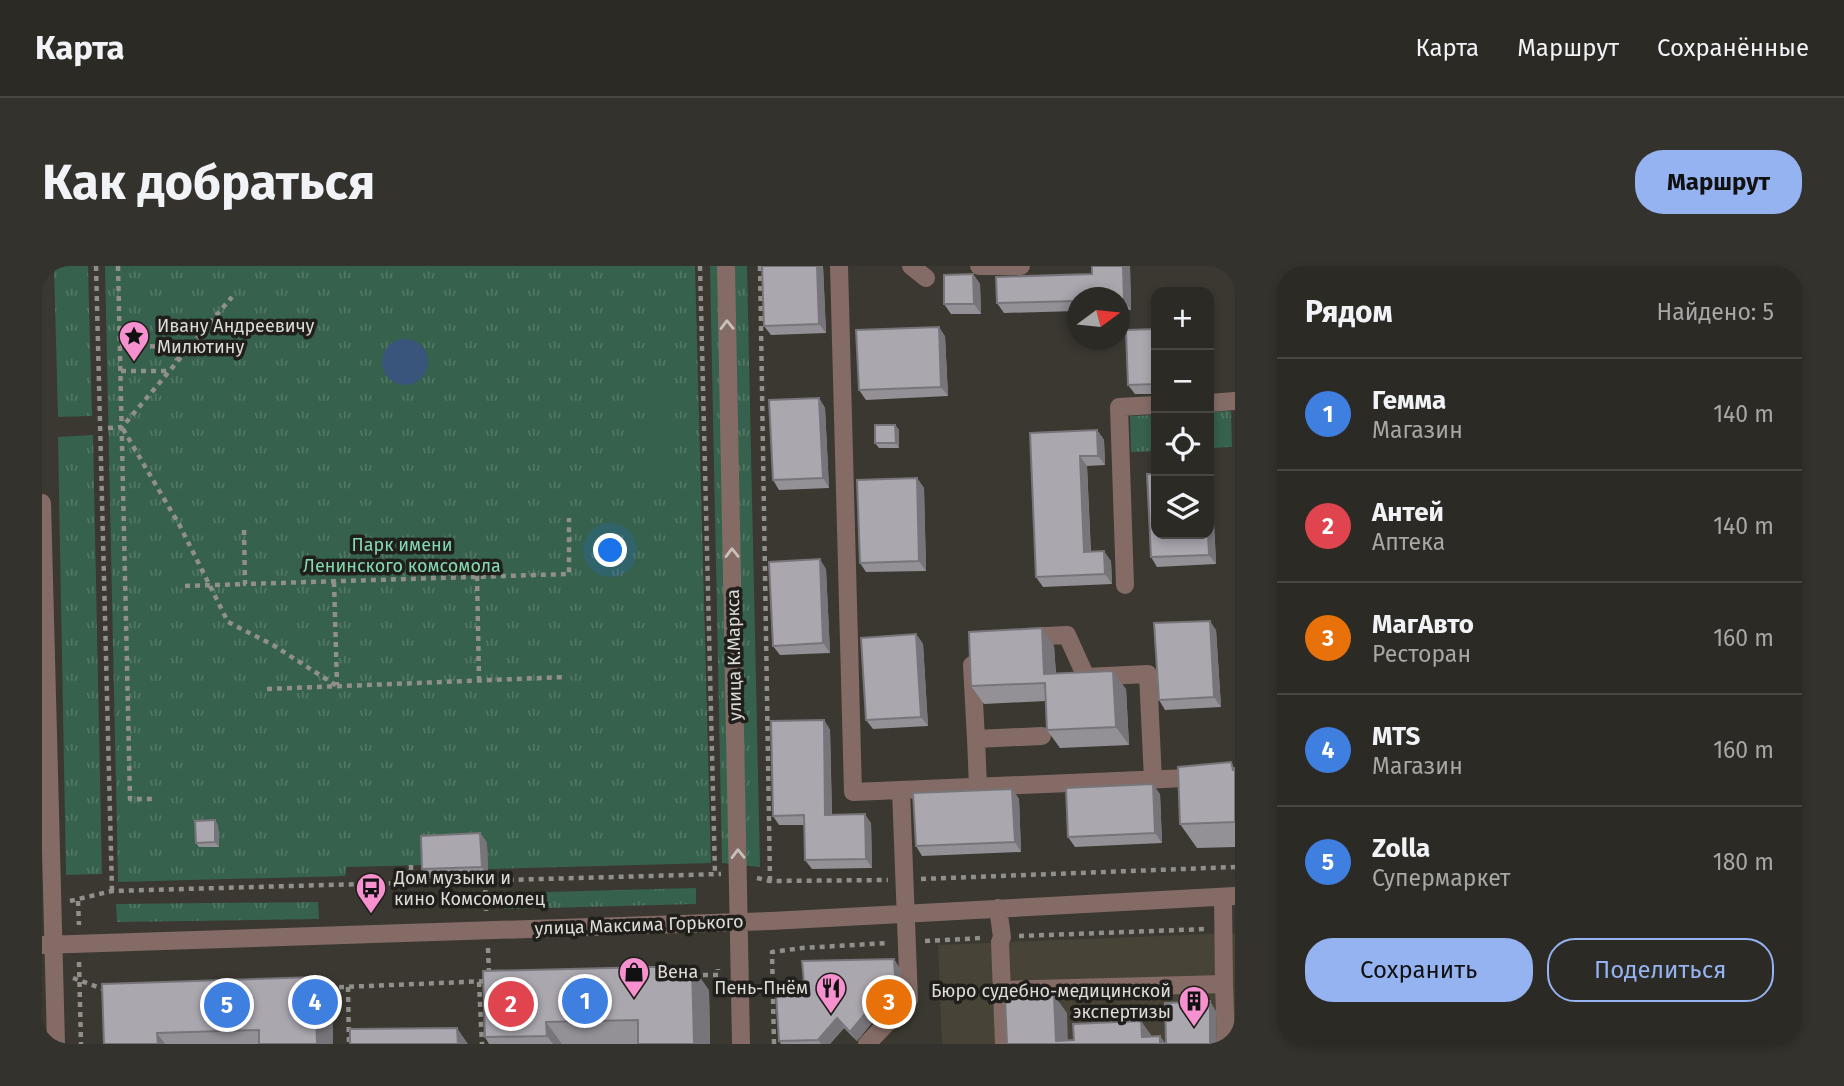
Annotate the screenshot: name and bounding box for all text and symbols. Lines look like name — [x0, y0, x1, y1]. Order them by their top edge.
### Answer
text: Карта — [35, 28, 125, 68]
text: Карта — [1416, 34, 1479, 62]
text: Маршрут — [1517, 34, 1619, 62]
text: Сохранённые — [1657, 34, 1809, 62]
button: Маршрут — [1635, 150, 1802, 214]
text: Как добраться — [42, 153, 375, 212]
north arrow — [1067, 287, 1130, 350]
map controls — [1151, 287, 1214, 539]
button: + — [1151, 287, 1214, 350]
text: Рядом — [1305, 294, 1393, 330]
text: Найдено: 5 — [1657, 298, 1774, 326]
place label: Ивану Андреевичу Милютину — [157, 315, 315, 358]
place icon: Ивану Андреевичу Милютину — [117, 319, 151, 363]
one-way arrow — [719, 319, 735, 330]
button: − — [1151, 350, 1214, 413]
text: Гемма — [1372, 385, 1446, 416]
text: 1 — [1323, 400, 1333, 428]
text: 140 m — [1713, 400, 1774, 428]
button: locate — [1151, 413, 1214, 476]
text: Магазин — [1372, 416, 1463, 444]
button: layers — [1151, 476, 1214, 539]
text: Антей — [1372, 497, 1444, 528]
text: 2 — [1322, 512, 1334, 540]
text: 140 m — [1713, 512, 1774, 540]
text: Аптека — [1372, 528, 1445, 556]
your location — [593, 533, 627, 567]
park label: Парк имени Ленинского комсомола — [303, 534, 501, 577]
one-way arrow — [724, 547, 739, 558]
street label: улица К.Маркса — [722, 589, 746, 721]
text: МагАвто — [1372, 609, 1474, 640]
text: 3 — [1322, 624, 1334, 652]
text: 160 m — [1713, 624, 1774, 652]
text: Ресторан — [1372, 640, 1471, 668]
text: MTS — [1372, 721, 1420, 752]
text: 4 — [1322, 736, 1335, 764]
text: 160 m — [1713, 736, 1774, 764]
text: Магазин — [1372, 752, 1463, 780]
text: Zolla — [1372, 833, 1430, 864]
one-way arrow — [730, 848, 745, 859]
text: 5 — [1322, 848, 1334, 876]
text: 180 m — [1713, 848, 1774, 876]
text: Супермаркет — [1372, 864, 1510, 892]
place label: Дом музыки и кино Комсомолец — [393, 867, 545, 910]
bus stop icon: Дом музыки и кино Комсомолец — [354, 871, 388, 915]
street label: улица Максима Горького — [534, 910, 744, 940]
button: Сохранить — [1305, 938, 1533, 1002]
button: Поделиться — [1547, 938, 1774, 1002]
shop icon: Вена — [617, 955, 651, 999]
place label: Вена — [657, 961, 698, 983]
restaurant icon: Пень-Пнём — [814, 971, 848, 1015]
pin: 1 — [562, 975, 608, 1027]
pin: 4 — [292, 976, 338, 1028]
pin: 3 — [866, 976, 912, 1028]
place label: Пень-Пнём — [714, 977, 808, 999]
pin: 2 — [488, 978, 534, 1030]
pin: 5 — [204, 979, 250, 1031]
place label: Бюро судебно-медицинской экспертизы — [931, 980, 1171, 1023]
building icon: Бюро судебно-медицинской экспертизы — [1177, 984, 1211, 1028]

